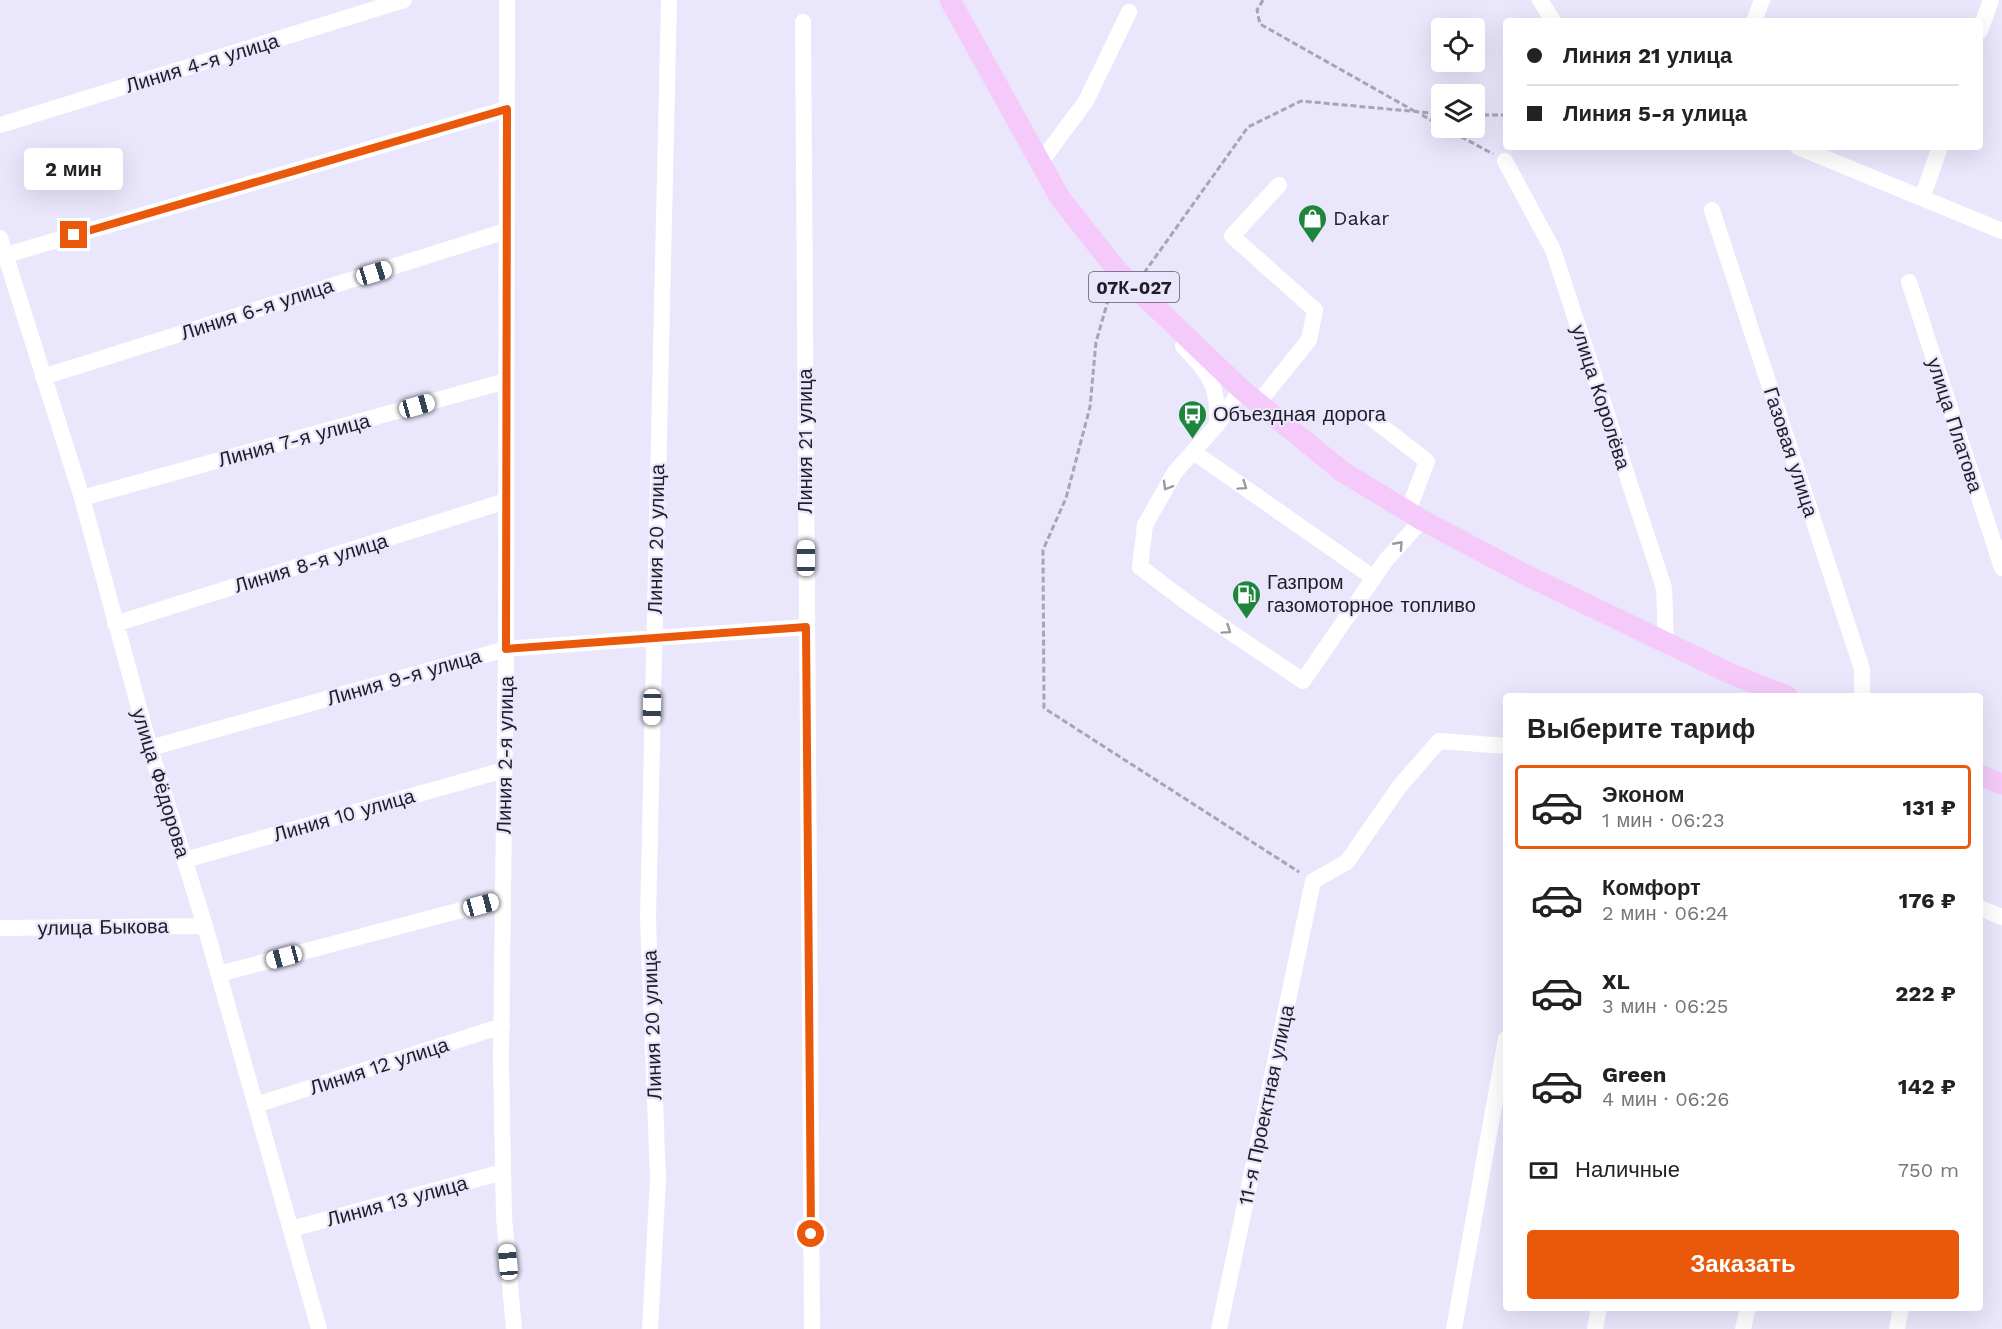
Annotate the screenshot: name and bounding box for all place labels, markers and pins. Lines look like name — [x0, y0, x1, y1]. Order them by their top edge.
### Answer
shop icon: Dakar — [1296, 202, 1328, 244]
place label: Dakar — [1333, 206, 1389, 230]
bus stop icon: Объездная дорога — [1176, 398, 1208, 440]
place label: Объездная дорога — [1213, 402, 1387, 426]
place label: Газпром газомоторное топливо — [1267, 570, 1476, 617]
fuel station icon: Газпром газомоторное топливо — [1230, 578, 1262, 620]

